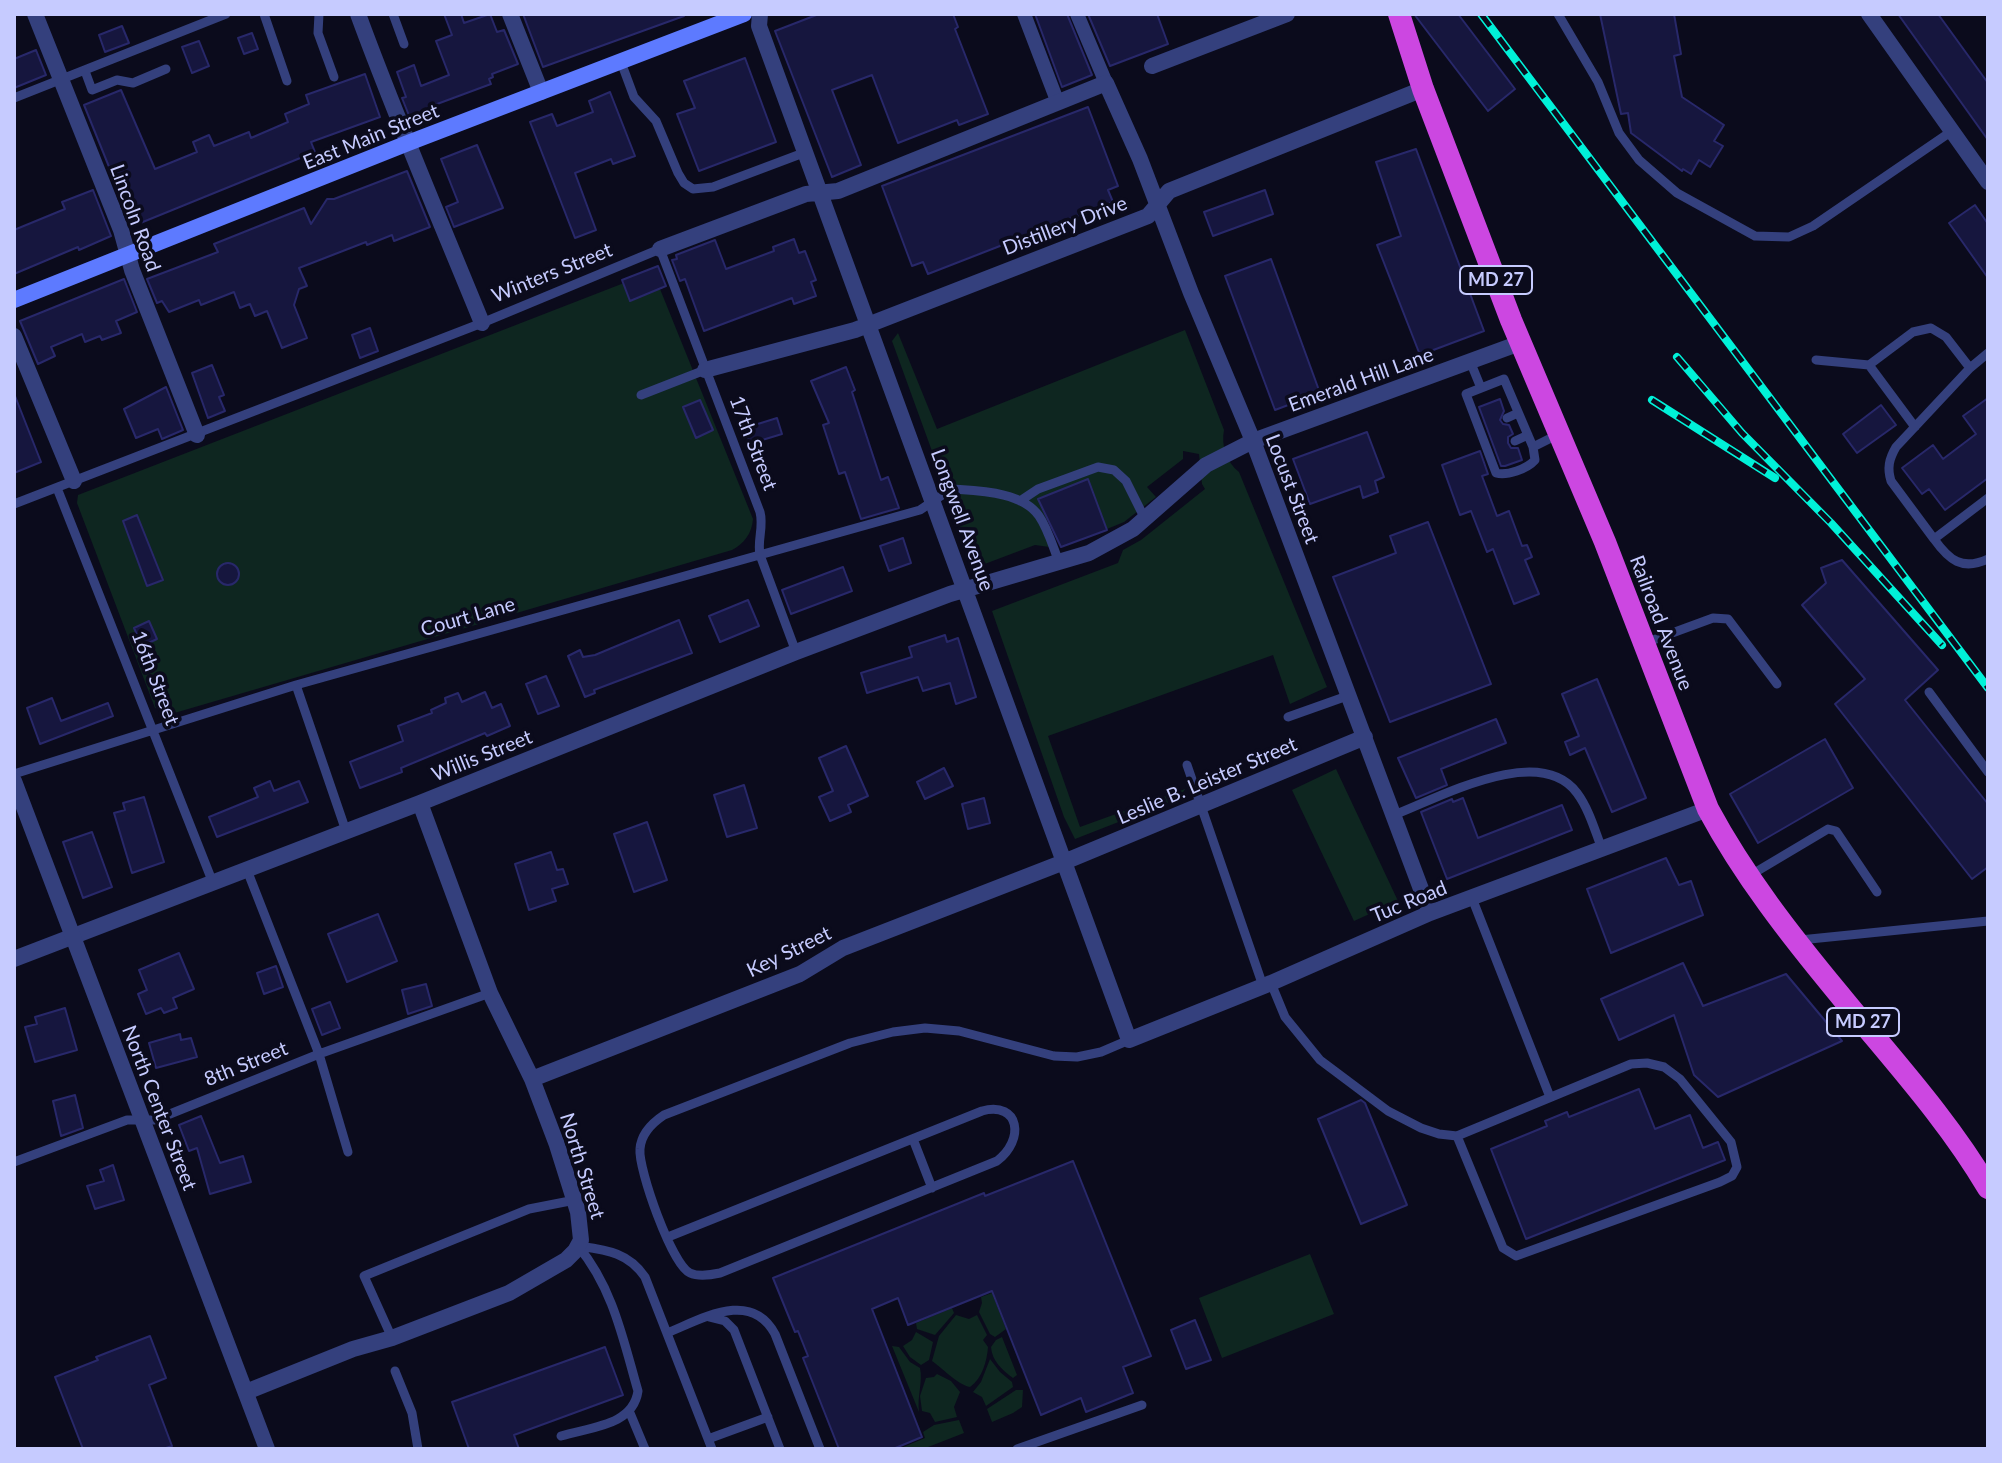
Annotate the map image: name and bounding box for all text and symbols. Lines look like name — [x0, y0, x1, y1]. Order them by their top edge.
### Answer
street label: East Main Street — [300, 99, 442, 175]
street label: Lincoln Road — [105, 161, 165, 275]
street label: Distillery Drive — [999, 191, 1131, 261]
street label: Winters Street — [488, 238, 616, 308]
road number: MD 27 — [1460, 266, 1532, 294]
street label: Emerald Hill Lane — [1285, 343, 1437, 417]
street label: 17th Street — [724, 392, 782, 494]
street label: Locust Street — [1260, 431, 1324, 547]
street label: Longwell Avenue — [925, 446, 999, 594]
street label: Railroad Avenue — [1624, 552, 1698, 694]
street label: Court Lane — [418, 592, 518, 642]
street label: 16th Street — [126, 627, 184, 729]
street label: Willis Street — [428, 725, 536, 787]
street label: Leslie B. Leister Street — [1113, 732, 1301, 830]
street label: Tuc Road — [1367, 876, 1451, 928]
street label: Key Street — [743, 921, 835, 983]
road number: MD 27 — [1827, 1008, 1899, 1036]
street label: North Center Street — [117, 1022, 201, 1194]
street label: 8th Street — [201, 1036, 291, 1092]
street label: North Street — [554, 1110, 610, 1222]

